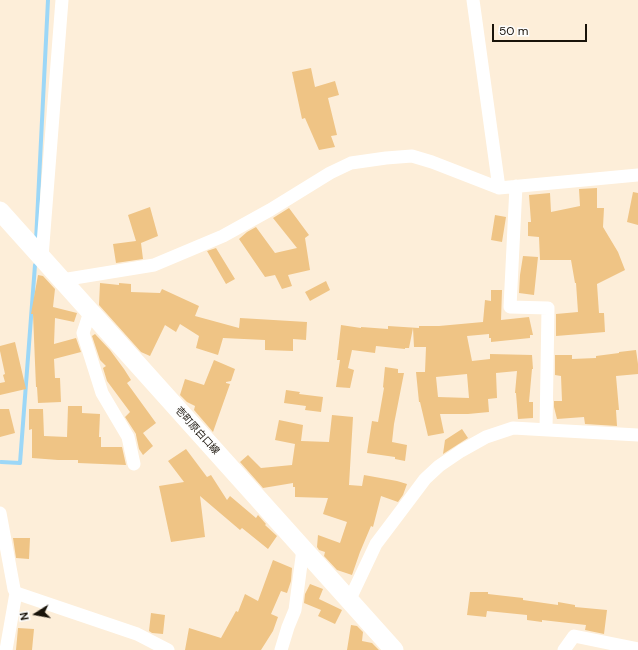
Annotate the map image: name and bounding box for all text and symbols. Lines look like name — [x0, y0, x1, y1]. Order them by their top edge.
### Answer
scale bar — [494, 16, 589, 42]
text: 50 m — [499, 23, 528, 39]
street label: 壱町原白口線 — [172, 405, 222, 457]
north arrow — [16, 594, 56, 634]
text: N — [17, 611, 32, 622]

